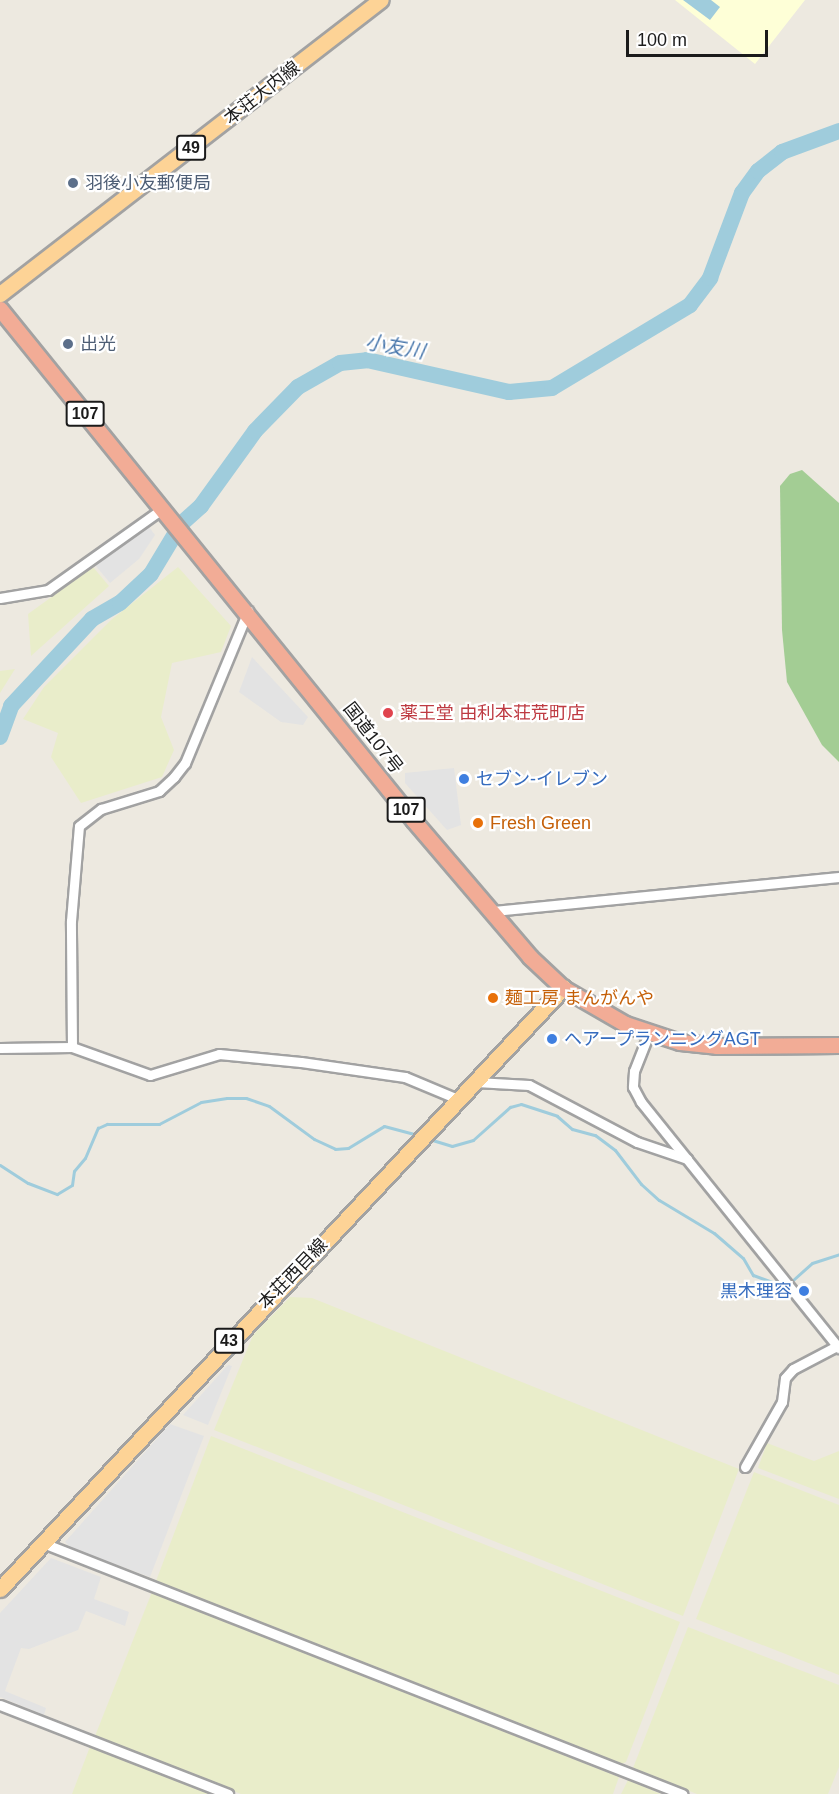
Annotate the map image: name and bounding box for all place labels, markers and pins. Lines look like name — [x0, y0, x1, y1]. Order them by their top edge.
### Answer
place label: 羽後小友郵便局 — [85, 172, 211, 194]
marker: 羽後小友郵便局 — [66, 176, 80, 190]
place label: 出光 — [80, 333, 116, 355]
marker: 出光 — [61, 337, 75, 351]
place label: 薬王堂 由利本荘荒町店 — [400, 702, 585, 724]
marker: 薬王堂 由利本荘荒町店 — [381, 706, 395, 720]
place label: セブン-イレブン — [476, 768, 608, 790]
marker: セブン-イレブン — [457, 772, 471, 786]
place label: Fresh Green — [490, 812, 591, 834]
marker: Fresh Green — [471, 816, 485, 830]
place label: 麺工房 まんがんや — [505, 987, 654, 1009]
marker: 麺工房 まんがんや — [486, 991, 500, 1005]
place label: ヘアープランニングAGT — [564, 1028, 762, 1050]
marker: ヘアープランニングAGT — [545, 1032, 559, 1046]
place label: 黒木理容 — [720, 1280, 792, 1302]
marker: 黒木理容 — [797, 1284, 811, 1298]

